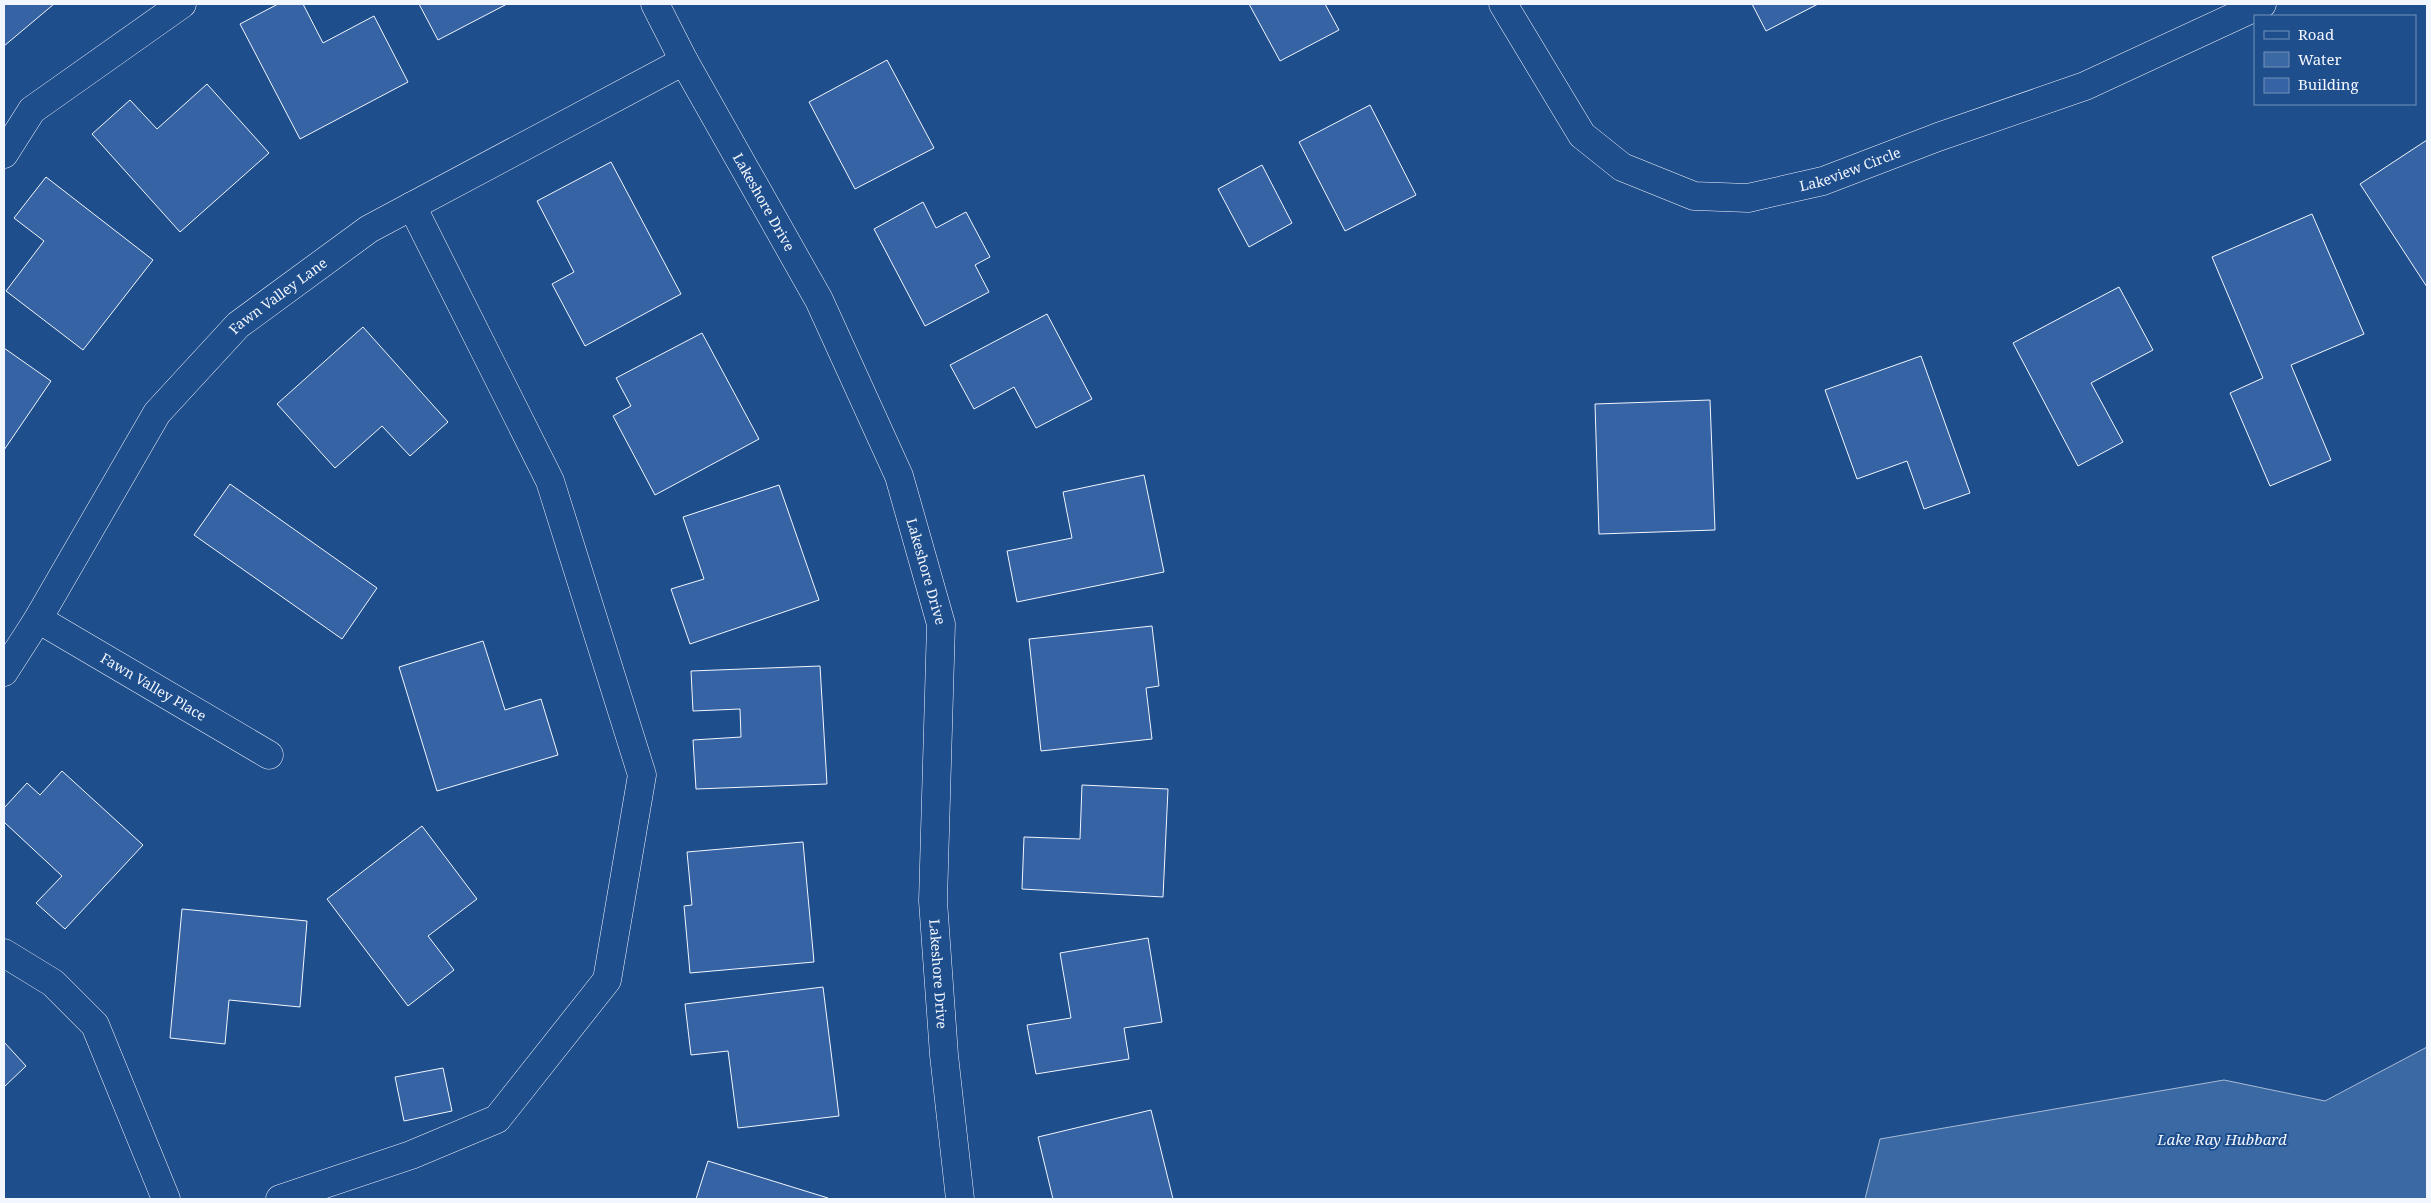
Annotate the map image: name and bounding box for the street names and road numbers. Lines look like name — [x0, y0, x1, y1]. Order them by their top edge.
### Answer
street label: Lakeview Circle — [1797, 142, 1903, 195]
street label: Lakeshore Drive — [729, 149, 799, 254]
street label: Fawn Valley Lane — [224, 253, 331, 338]
street label: Lakeshore Drive — [902, 516, 951, 627]
street label: Fawn Valley Place — [97, 648, 210, 725]
street label: Lakeshore Drive — [925, 919, 952, 1030]

